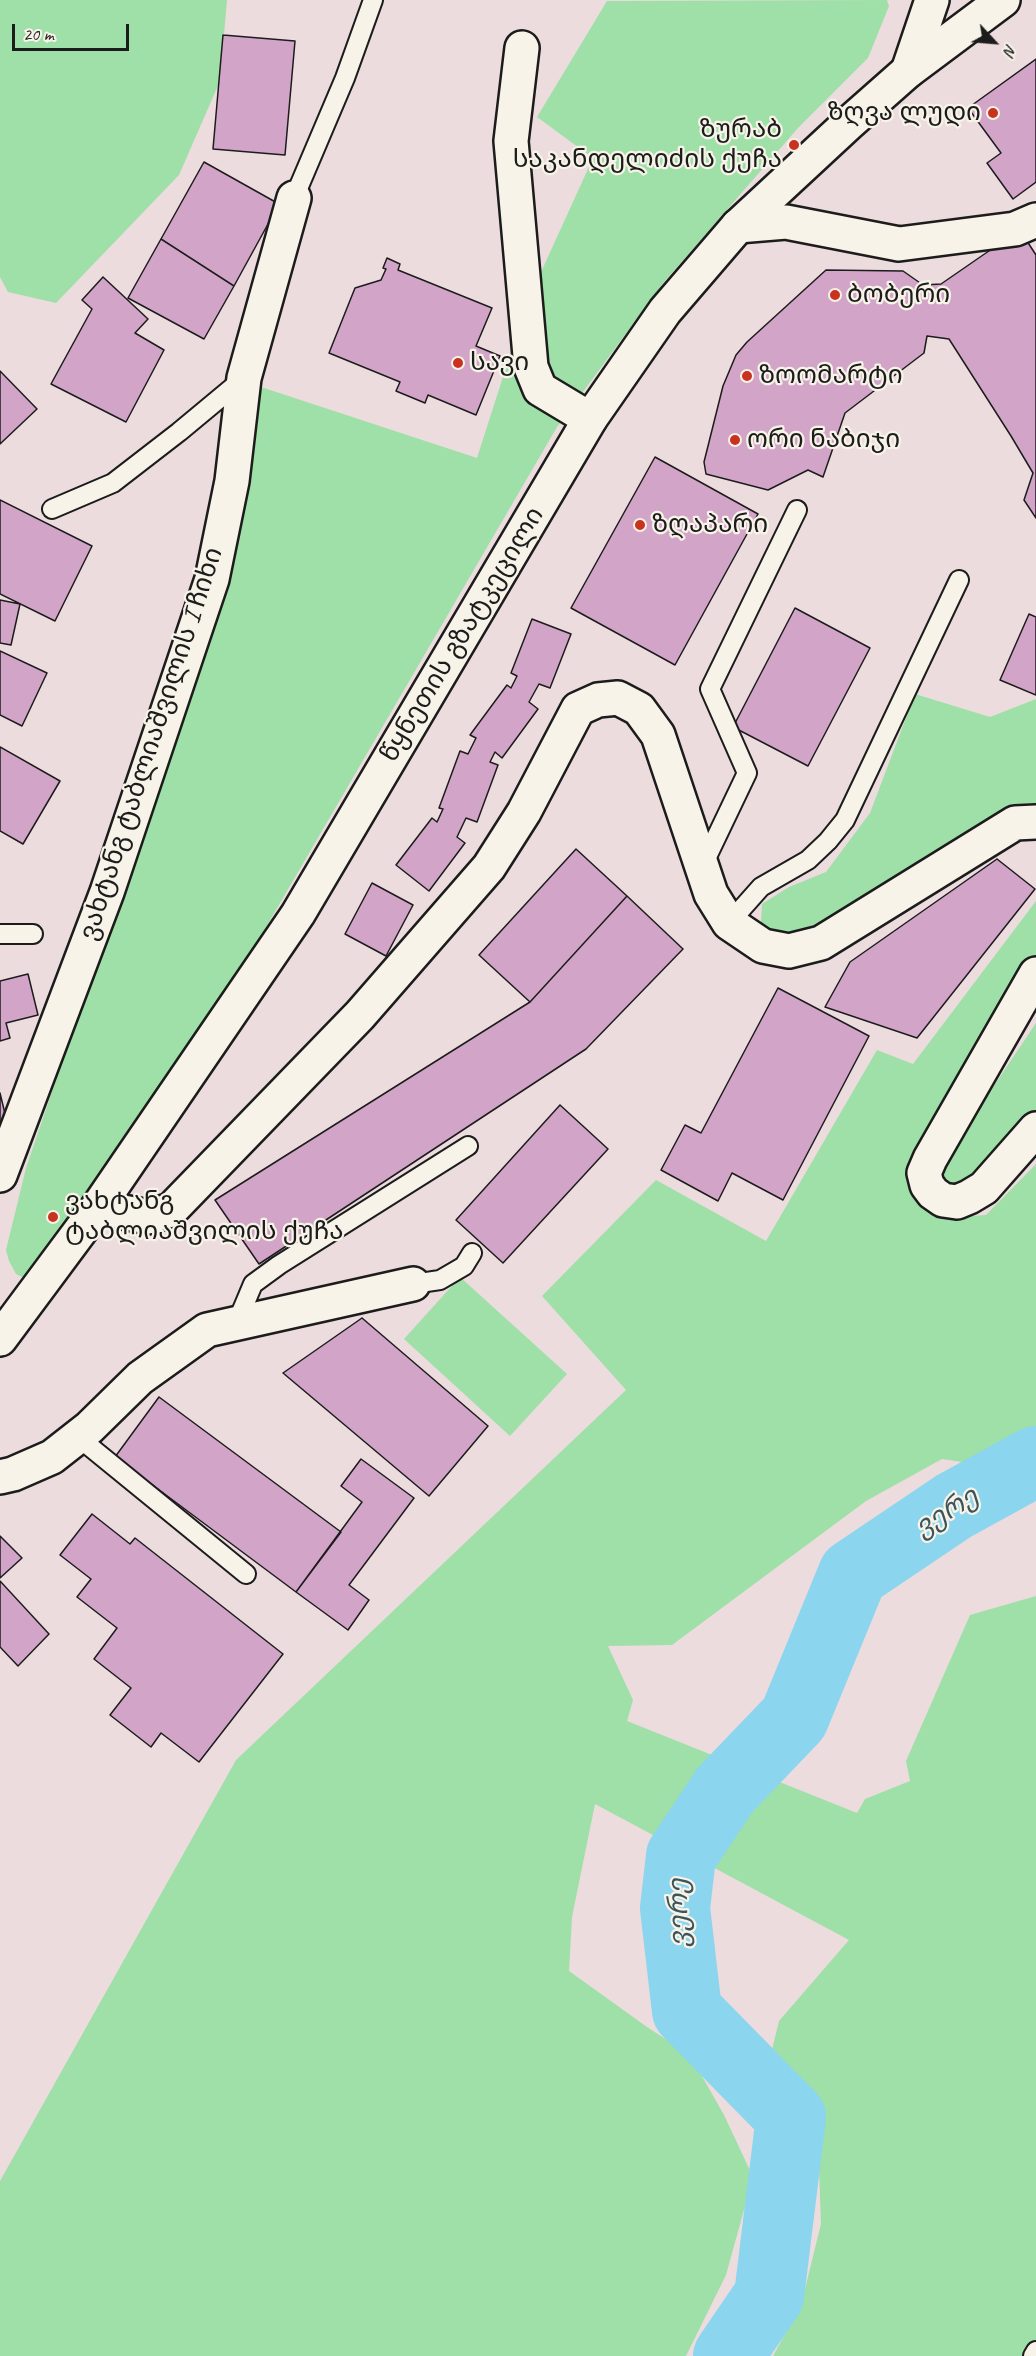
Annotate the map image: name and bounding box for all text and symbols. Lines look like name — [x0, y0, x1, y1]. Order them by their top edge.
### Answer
scale bar — [15, 12, 132, 50]
north arrow — [964, 12, 1024, 72]
text: 20 m — [23, 23, 54, 45]
text: N — [999, 41, 1021, 59]
place label: ზღვა ლუდი — [828, 97, 981, 129]
marker: ზღვა ლუდი — [986, 106, 1000, 120]
place label: ზურაბ საკანდელიძის ქუჩა — [513, 114, 782, 176]
marker: ზურაბ საკანდელიძის ქუჩა — [787, 138, 801, 152]
place label: ბობერი — [847, 279, 950, 311]
marker: ბობერი — [828, 288, 842, 302]
place label: სავი — [470, 347, 529, 379]
marker: სავი — [451, 356, 465, 370]
place label: ზოომარტი — [759, 360, 903, 392]
marker: ზოომარტი — [740, 369, 754, 383]
place label: ორი ნაბიჯი — [747, 424, 900, 456]
marker: ორი ნაბიჯი — [728, 433, 742, 447]
street label: წყნეთის გზატკეცილი — [374, 502, 552, 768]
place label: ზღაპარი — [652, 509, 768, 541]
marker: ზღაპარი — [633, 518, 647, 532]
street label: ვახტანგ ტაბლიაშვილის I ჩიხი — [74, 544, 230, 944]
place label: ვახტანგ ტაბლიაშვილის ქუჩა — [65, 1186, 343, 1248]
marker: ვახტანგ ტაბლიაშვილის ქუჩა — [46, 1210, 60, 1224]
water label: ვერე — [909, 1481, 985, 1545]
water label: ვერე — [663, 1878, 697, 1948]

